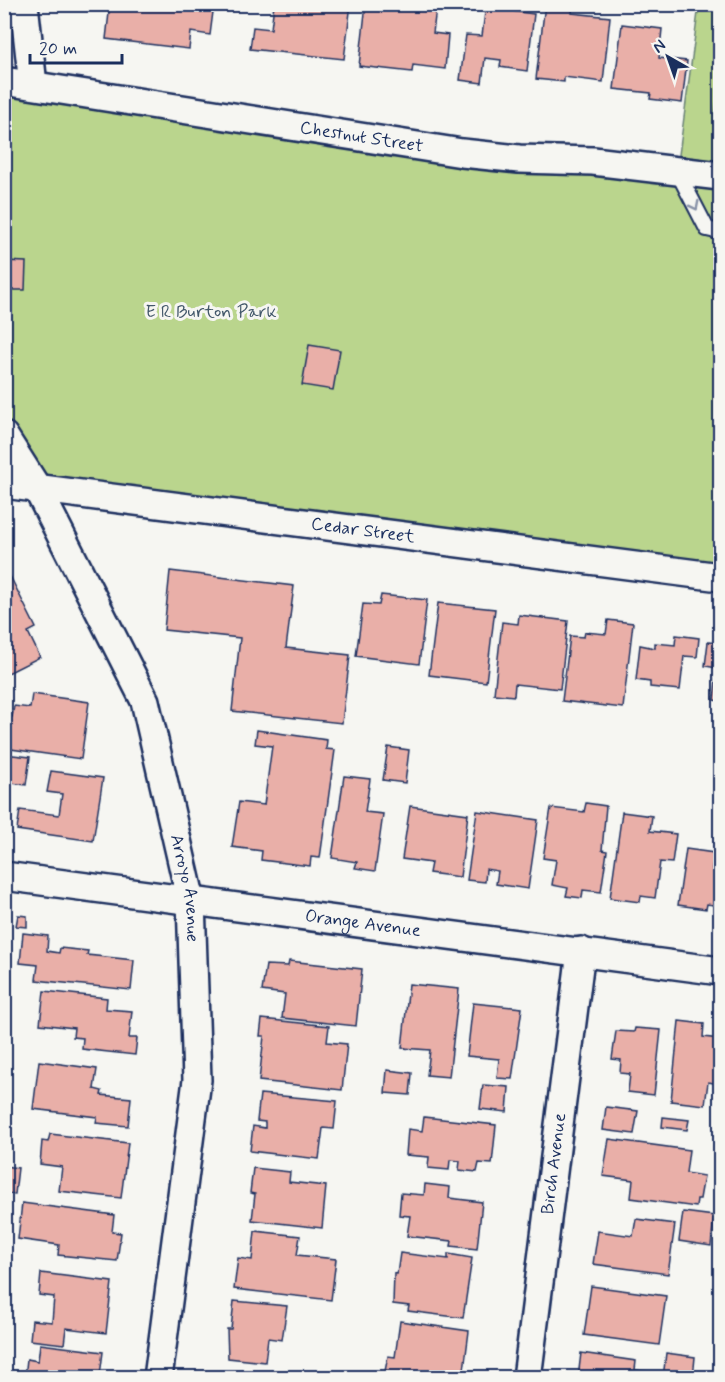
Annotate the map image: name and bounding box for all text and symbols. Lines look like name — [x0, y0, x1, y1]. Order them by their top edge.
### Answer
scale bar — [30, 27, 122, 65]
north arrow — [638, 27, 698, 87]
text: N — [648, 35, 670, 58]
text: 20 m — [39, 37, 77, 61]
street label: Chestnut Street — [298, 116, 425, 159]
one-way arrow — [688, 200, 699, 210]
park label: E R Burton Park — [145, 300, 277, 324]
street label: Cedar Street — [310, 512, 417, 549]
street label: Arroyo Avenue — [164, 832, 204, 942]
street label: Orange Avenue — [303, 904, 422, 943]
street label: Birch Avenue — [536, 1112, 572, 1216]

